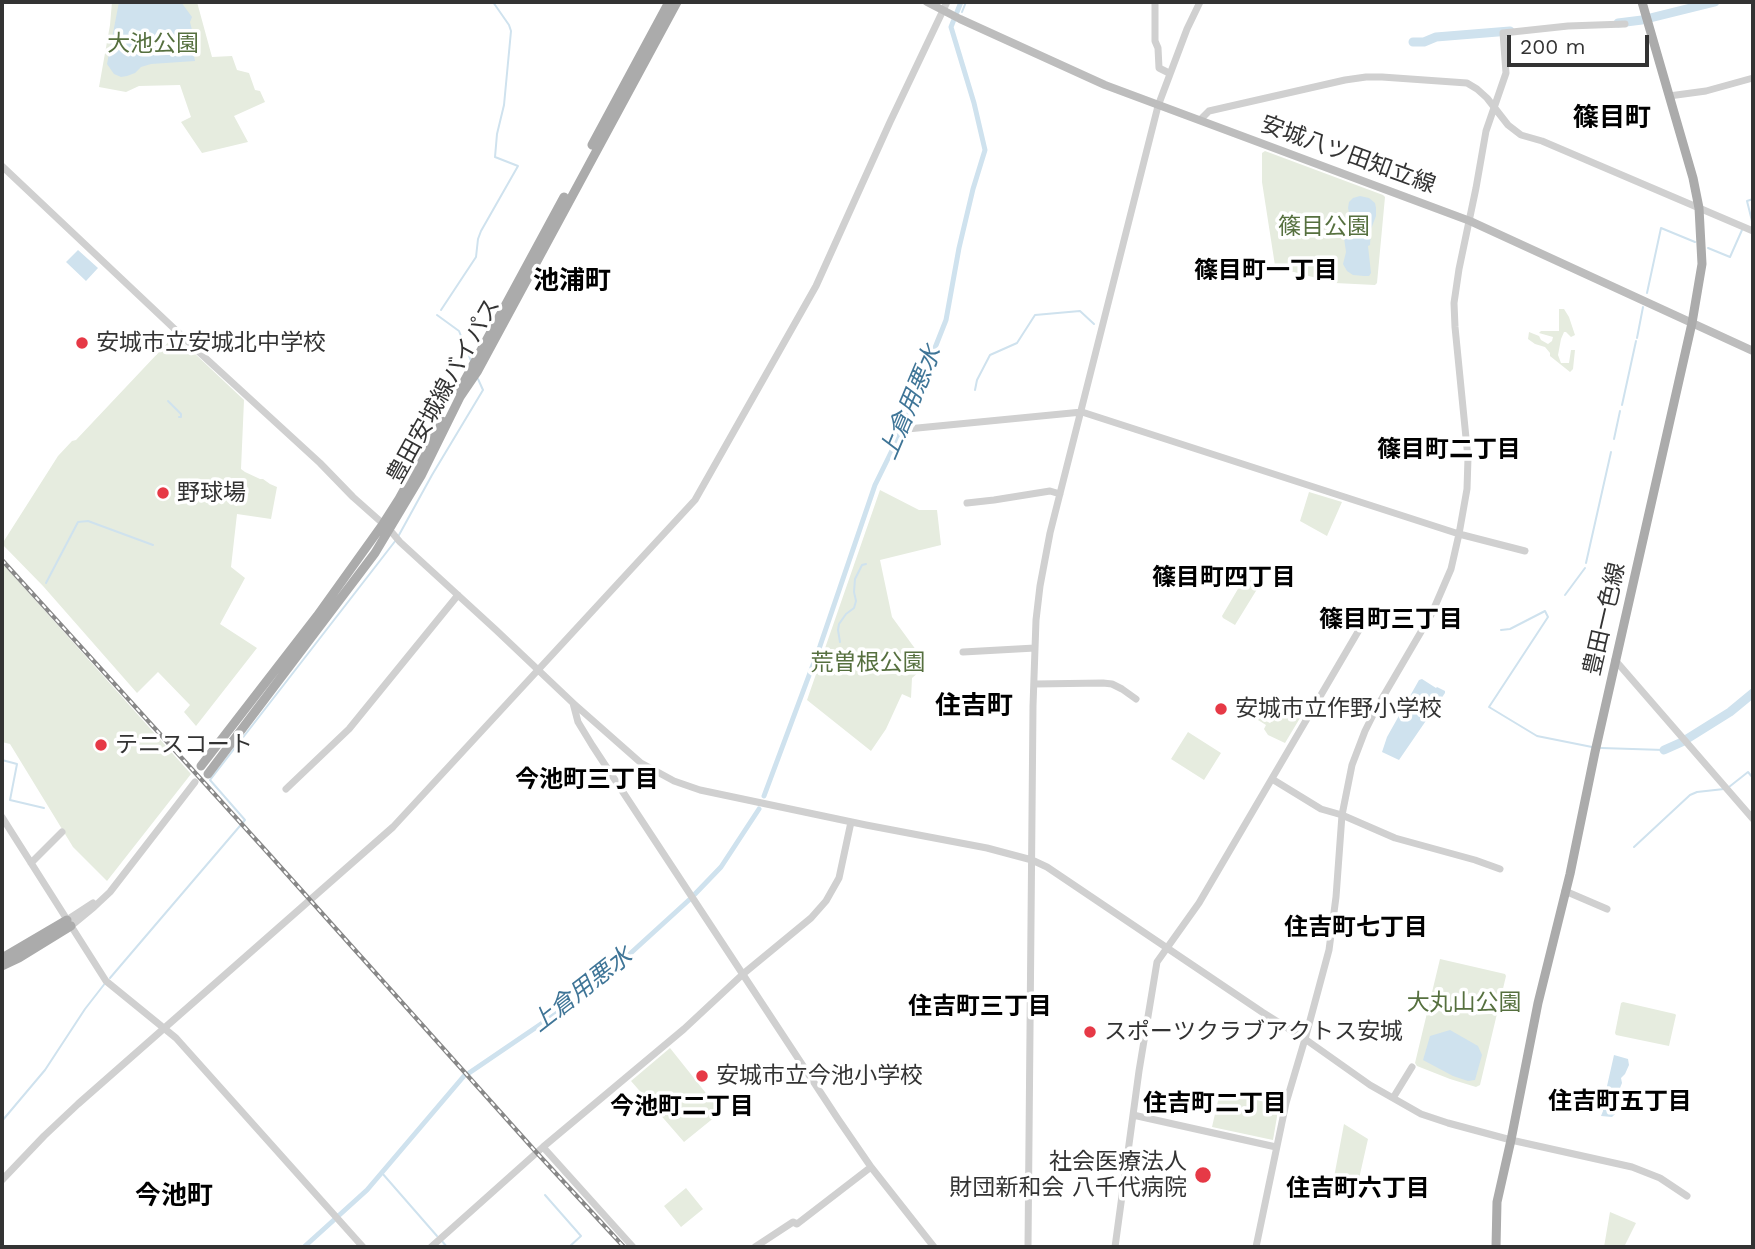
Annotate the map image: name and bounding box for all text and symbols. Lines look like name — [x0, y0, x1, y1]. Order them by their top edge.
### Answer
scale bar — [1510, 21, 1652, 65]
park label: 大池公園 — [107, 30, 199, 58]
text: 200 m — [1520, 34, 1586, 59]
district label: 篠目町 — [1573, 102, 1651, 134]
street label: 安城八ツ田知立線 — [1257, 111, 1439, 199]
park label: 篠目公園 — [1278, 213, 1370, 241]
district label: 篠目町一丁目 — [1194, 257, 1338, 285]
district label: 池浦町 — [533, 265, 611, 297]
street label: 豊田安城線バイパス — [382, 294, 506, 488]
place label: 安城市立安城北中学校 — [96, 329, 326, 357]
marker: 安城市立安城北中学校 — [74, 335, 90, 351]
water label: 上倉用悪水 — [874, 342, 948, 464]
district label: 篠目町二丁目 — [1377, 436, 1521, 464]
place label: 野球場 — [177, 479, 246, 507]
marker: 野球場 — [155, 485, 171, 501]
street label: 豊田一色線 — [1579, 560, 1631, 678]
district label: 篠目町四丁目 — [1152, 564, 1296, 592]
district label: 篠目町三丁目 — [1319, 606, 1463, 634]
park label: 荒曽根公園 — [811, 649, 925, 677]
district label: 住吉町 — [935, 690, 1013, 722]
place label: 安城市立作野小学校 — [1235, 695, 1442, 723]
marker: 安城市立作野小学校 — [1213, 701, 1229, 717]
place label: テニスコート — [115, 731, 253, 759]
marker: テニスコート — [93, 737, 109, 753]
district label: 今池町三丁目 — [515, 766, 659, 794]
district label: 住吉町七丁目 — [1284, 914, 1428, 942]
water label: 上倉用悪水 — [526, 942, 638, 1038]
park label: 大丸山公園 — [1407, 989, 1521, 1017]
district label: 住吉町三丁目 — [908, 993, 1052, 1021]
place label: スポーツクラブアクトス安城 — [1104, 1018, 1403, 1046]
marker: スポーツクラブアクトス安城 — [1082, 1024, 1098, 1040]
place label: 安城市立今池小学校 — [716, 1062, 923, 1090]
marker: 安城市立今池小学校 — [694, 1068, 710, 1084]
district label: 住吉町五丁目 — [1548, 1088, 1692, 1116]
district label: 住吉町二丁目 — [1143, 1090, 1287, 1118]
district label: 今池町二丁目 — [610, 1093, 754, 1121]
place label: 社会医療法人 財団新和会 八千代病院 — [949, 1148, 1187, 1202]
marker: 社会医療法人 財団新和会 八千代病院 — [1193, 1165, 1213, 1185]
district label: 住吉町六丁目 — [1286, 1175, 1430, 1203]
district label: 今池町 — [135, 1180, 213, 1212]

